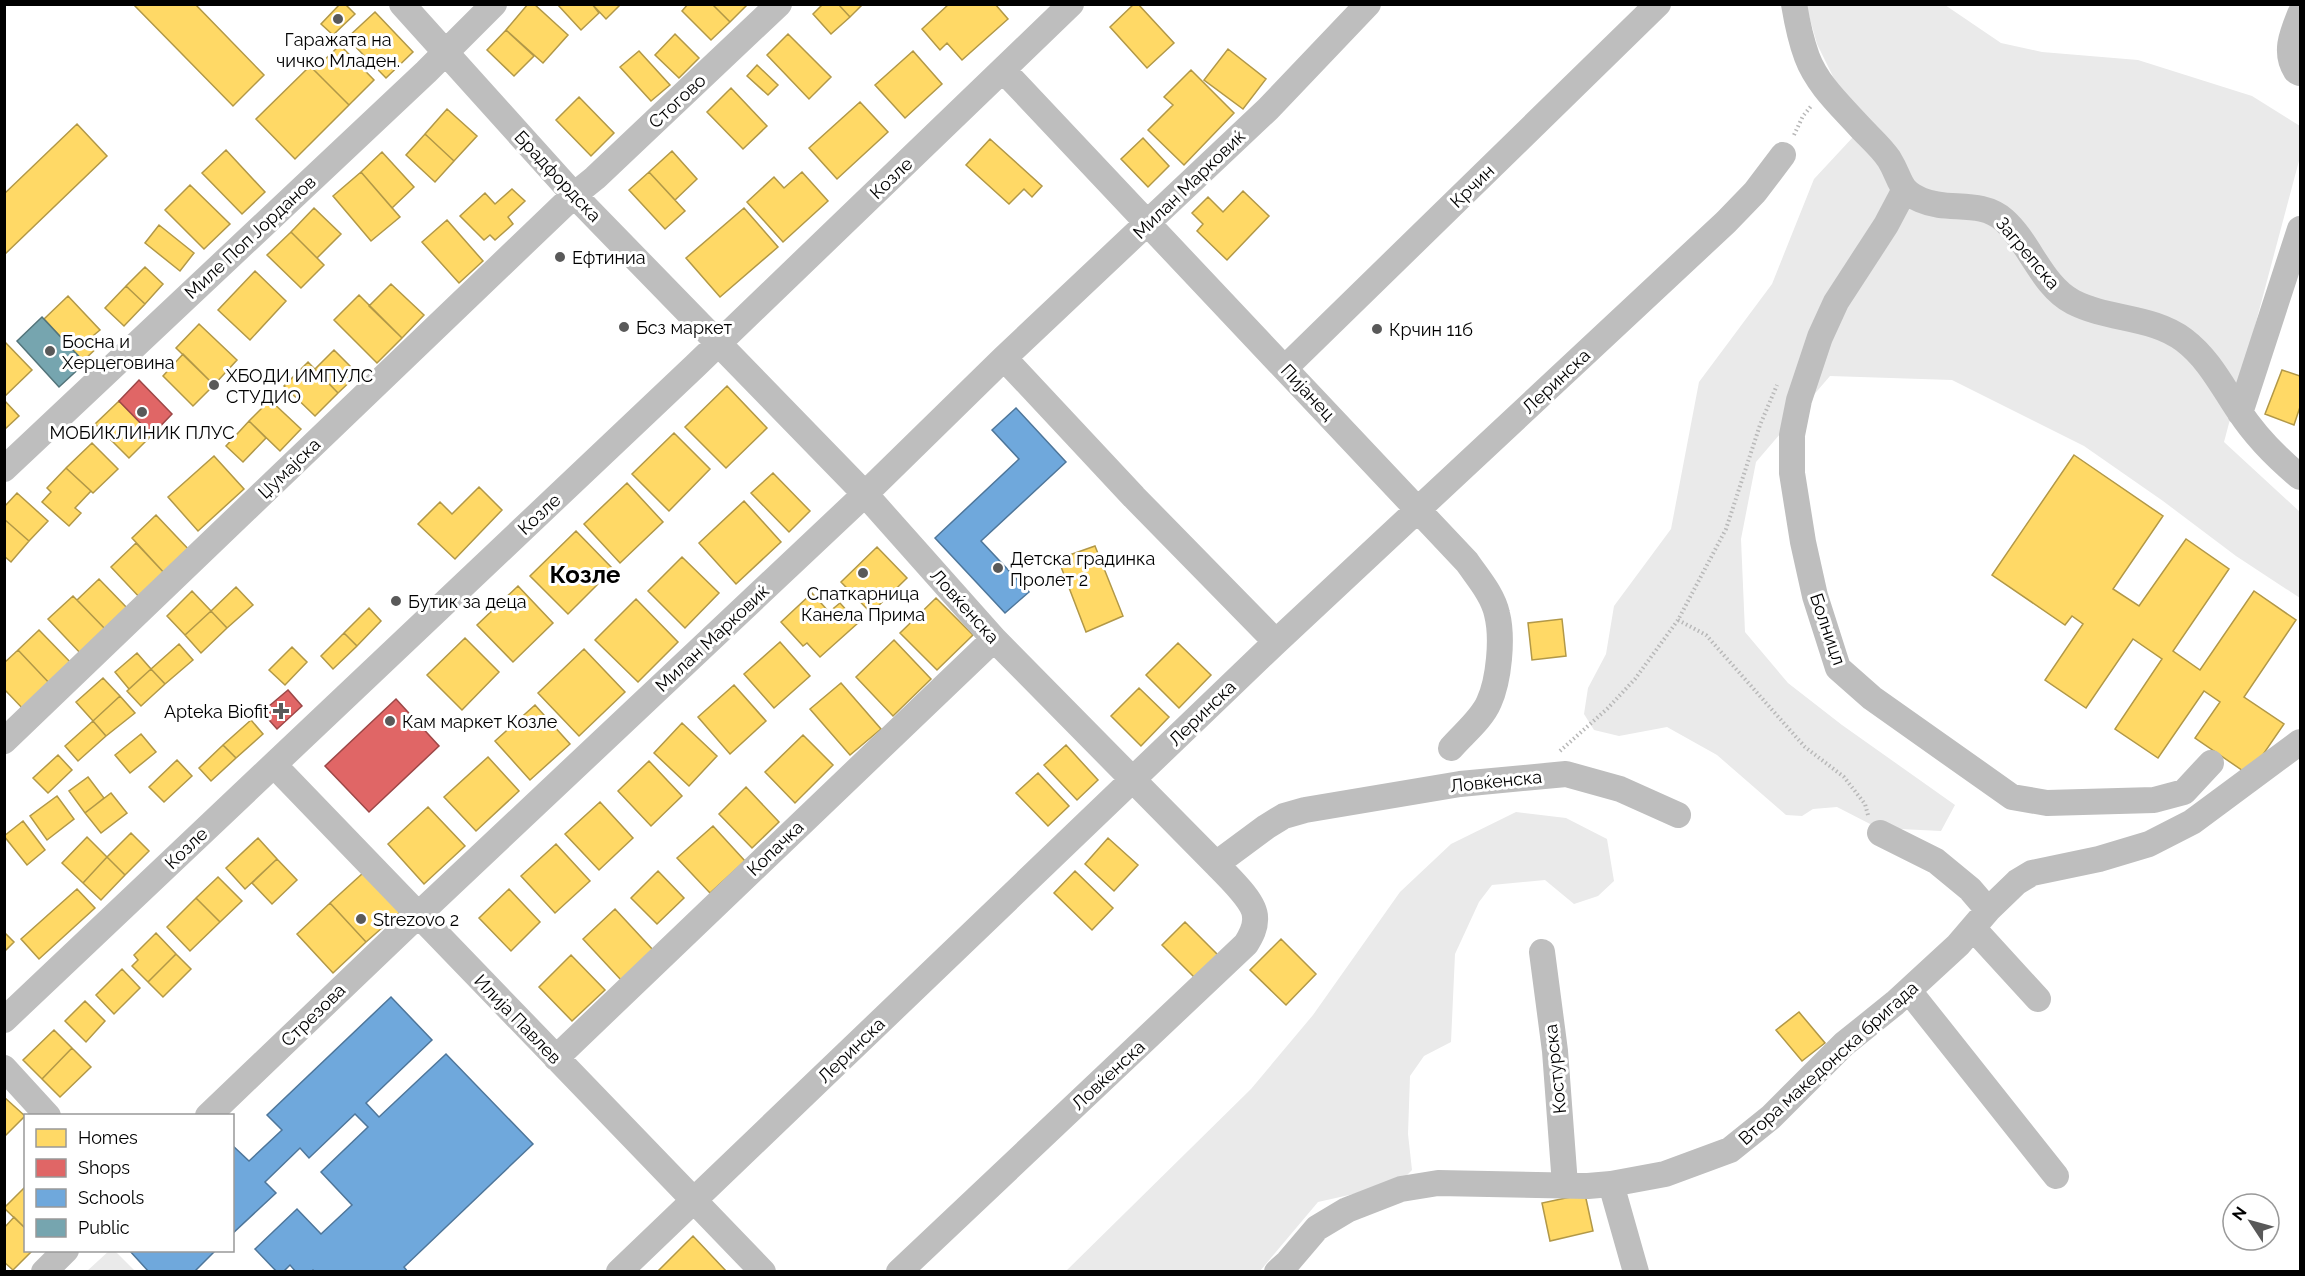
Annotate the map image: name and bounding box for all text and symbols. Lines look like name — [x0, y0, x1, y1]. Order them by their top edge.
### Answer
marker: Гаражата на чичко Младен. — [331, 12, 345, 26]
place label: Гаражата на чичко Младен. — [276, 29, 400, 71]
street label: Стогово — [644, 69, 710, 133]
street label: Милан Марковиќ — [1129, 125, 1249, 243]
street label: Брадфордска — [510, 126, 606, 226]
street label: Козле — [865, 153, 917, 203]
street label: Крчин — [1446, 160, 1498, 212]
street label: Миле Поп Јорданов — [180, 171, 320, 303]
street label: Загрепска — [1992, 213, 2064, 293]
place label: Ефтиниа — [572, 247, 646, 268]
marker: Ефтиниа — [553, 250, 567, 264]
place label: Бсз маркет — [636, 317, 732, 338]
place label: Крчин 11б — [1389, 319, 1473, 340]
marker: Бсз маркет — [617, 320, 631, 334]
marker: Крчин 11б — [1370, 322, 1384, 336]
place label: Босна и Херцеговина — [62, 331, 175, 373]
marker: Босна и Херцеговина — [43, 344, 57, 358]
street label: Леринска — [1518, 344, 1594, 418]
street label: Пијанец — [1277, 360, 1339, 424]
place label: ХБОДИ ИМПУЛС СТУДИО — [226, 365, 373, 407]
marker: ХБОДИ ИМПУЛС СТУДИО — [207, 378, 221, 392]
marker: МОБИКЛИНИК ПЛУС — [135, 405, 149, 419]
place label: МОБИКЛИНИК ПЛУС — [49, 422, 235, 443]
street label: Џумајска — [254, 433, 324, 503]
street label: Козле — [513, 489, 565, 539]
place label: Детска градинка Пролет 2 — [1010, 548, 1155, 590]
district label: Козле — [550, 560, 620, 589]
marker: Детска градинка Пролет 2 — [991, 561, 1005, 575]
street label: Ловќенска — [926, 565, 1004, 647]
marker: Спаткарница Канела Прима — [856, 566, 870, 580]
street label: Милан Марковиќ — [651, 580, 773, 696]
place label: Спаткарница Канела Прима — [801, 583, 925, 625]
street label: Болницл — [1806, 590, 1850, 668]
place label: Бутик за деца — [408, 591, 527, 612]
marker: Бутик за деца — [389, 594, 403, 608]
street label: Леринска — [1164, 676, 1240, 750]
place label: Apteka Biofit — [164, 701, 269, 722]
marker: Apteka Biofit — [274, 704, 288, 718]
place label: Кам маркет Козле — [402, 711, 558, 732]
marker: Кам маркет Козле — [383, 714, 397, 728]
street label: Ловќенска — [1449, 766, 1543, 796]
street label: Копачка — [743, 816, 807, 880]
street label: Козле — [160, 823, 212, 873]
place label: Strezovo 2 — [373, 909, 459, 930]
marker: Strezovo 2 — [354, 912, 368, 926]
street label: Илија Павлев — [470, 970, 566, 1068]
street label: Втора македонска бригада — [1734, 977, 1922, 1149]
street label: Стрезова — [277, 979, 349, 1051]
street label: Леринска — [813, 1013, 889, 1087]
street label: Костурска — [1540, 1023, 1570, 1115]
street label: Ловќенска — [1067, 1036, 1149, 1114]
legend — [24, 1114, 234, 1252]
text: Homes — [78, 1127, 138, 1148]
text: Shops — [78, 1157, 130, 1178]
text: Schools — [78, 1187, 145, 1208]
north arrow — [2221, 1192, 2281, 1252]
text: N — [2228, 1203, 2251, 1224]
text: Public — [78, 1217, 130, 1238]

